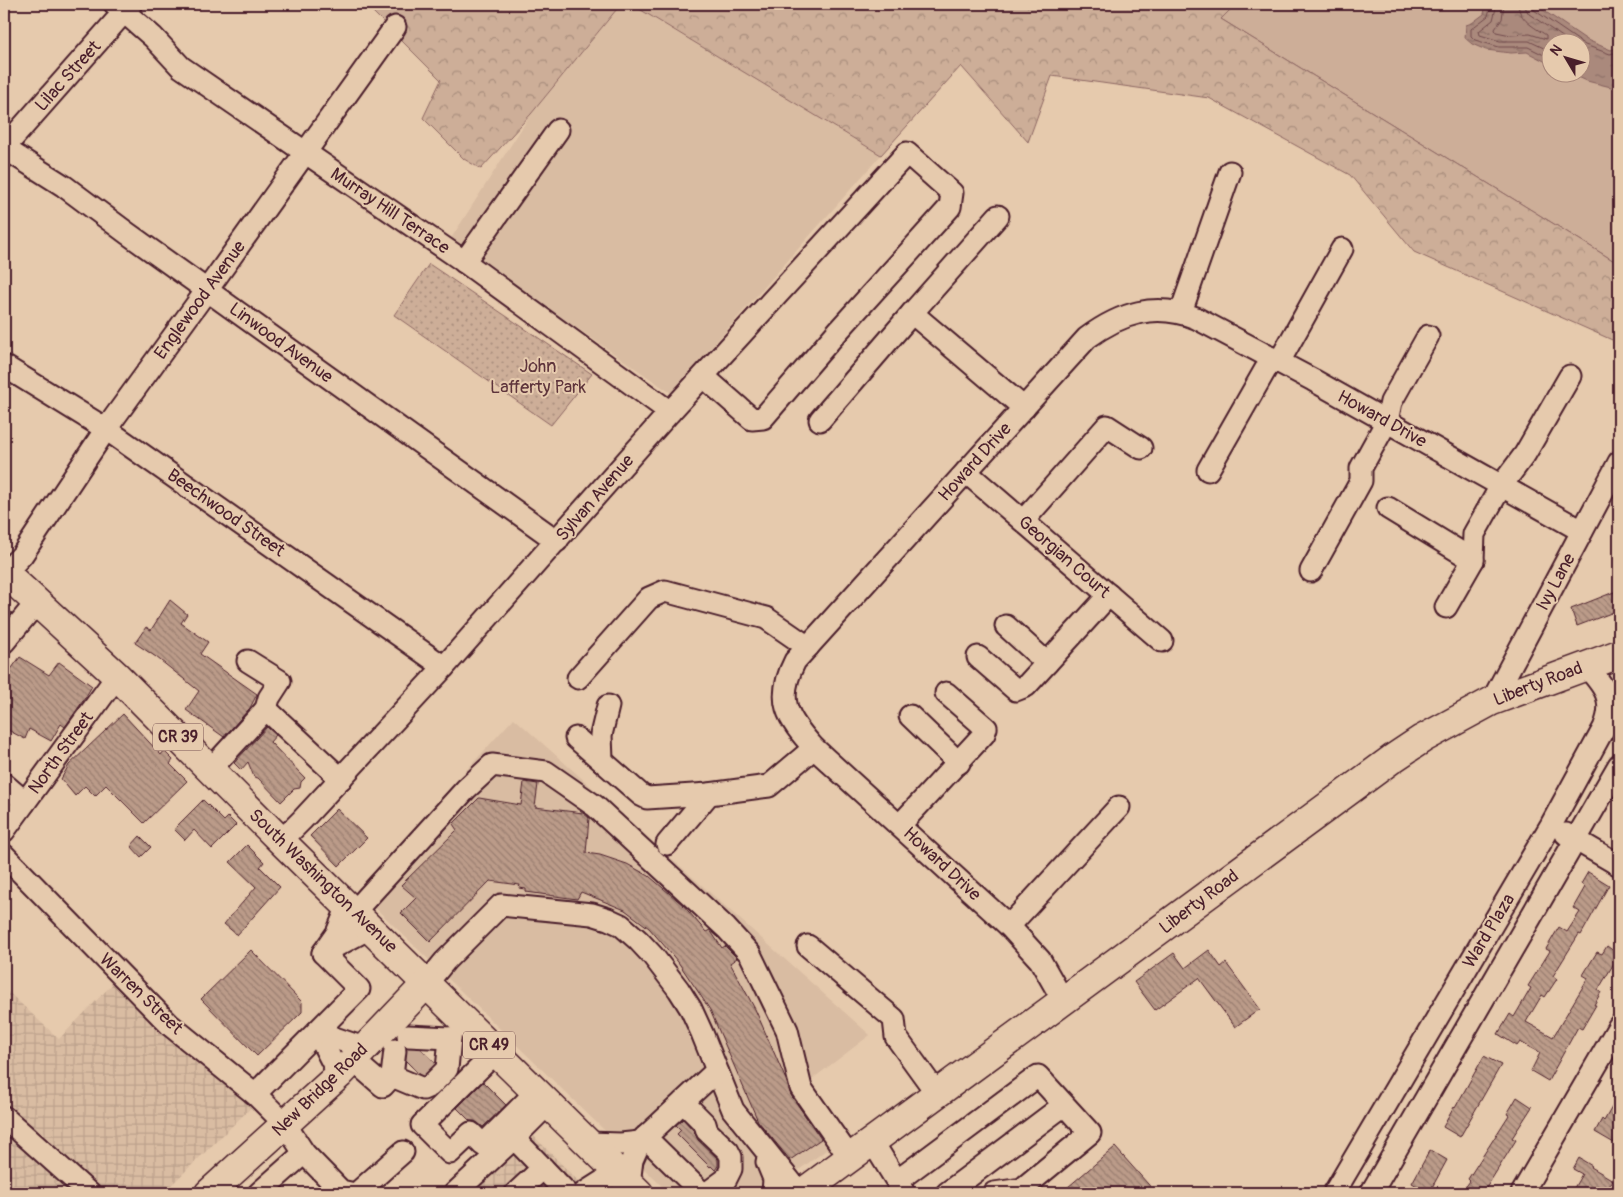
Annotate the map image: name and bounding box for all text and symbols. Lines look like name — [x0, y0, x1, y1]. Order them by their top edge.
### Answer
north arrow — [1540, 32, 1590, 82]
street label: Lilac Street — [30, 35, 106, 116]
text: N — [1547, 41, 1566, 59]
street label: Murray Hill Terrace — [326, 163, 454, 259]
street label: Englewood Avenue — [149, 236, 251, 364]
street label: Linwood Avenue — [225, 298, 338, 389]
park label: John Lafferty Park — [490, 355, 586, 399]
street label: Howard Drive — [1333, 385, 1431, 453]
street label: Howard Drive — [933, 418, 1017, 506]
street label: Sylvan Avenue — [551, 450, 639, 546]
street label: Beechwood Street — [163, 464, 290, 563]
street label: Georgian Court — [1013, 511, 1115, 604]
street label: Ivy Lane — [1531, 549, 1581, 615]
street label: Liberty Road — [1490, 656, 1586, 712]
street label: North Street — [23, 707, 99, 799]
road number: CR 39 — [153, 724, 203, 750]
street label: South Washington Avenue — [244, 804, 402, 958]
street label: Howard Drive — [898, 822, 986, 906]
street label: Liberty Road — [1155, 865, 1243, 939]
street label: Ward Plaza — [1458, 890, 1520, 972]
street label: Warren Street — [94, 948, 188, 1040]
road number: CR 49 — [463, 1032, 515, 1058]
street label: New Bridge Road — [267, 1038, 373, 1142]

